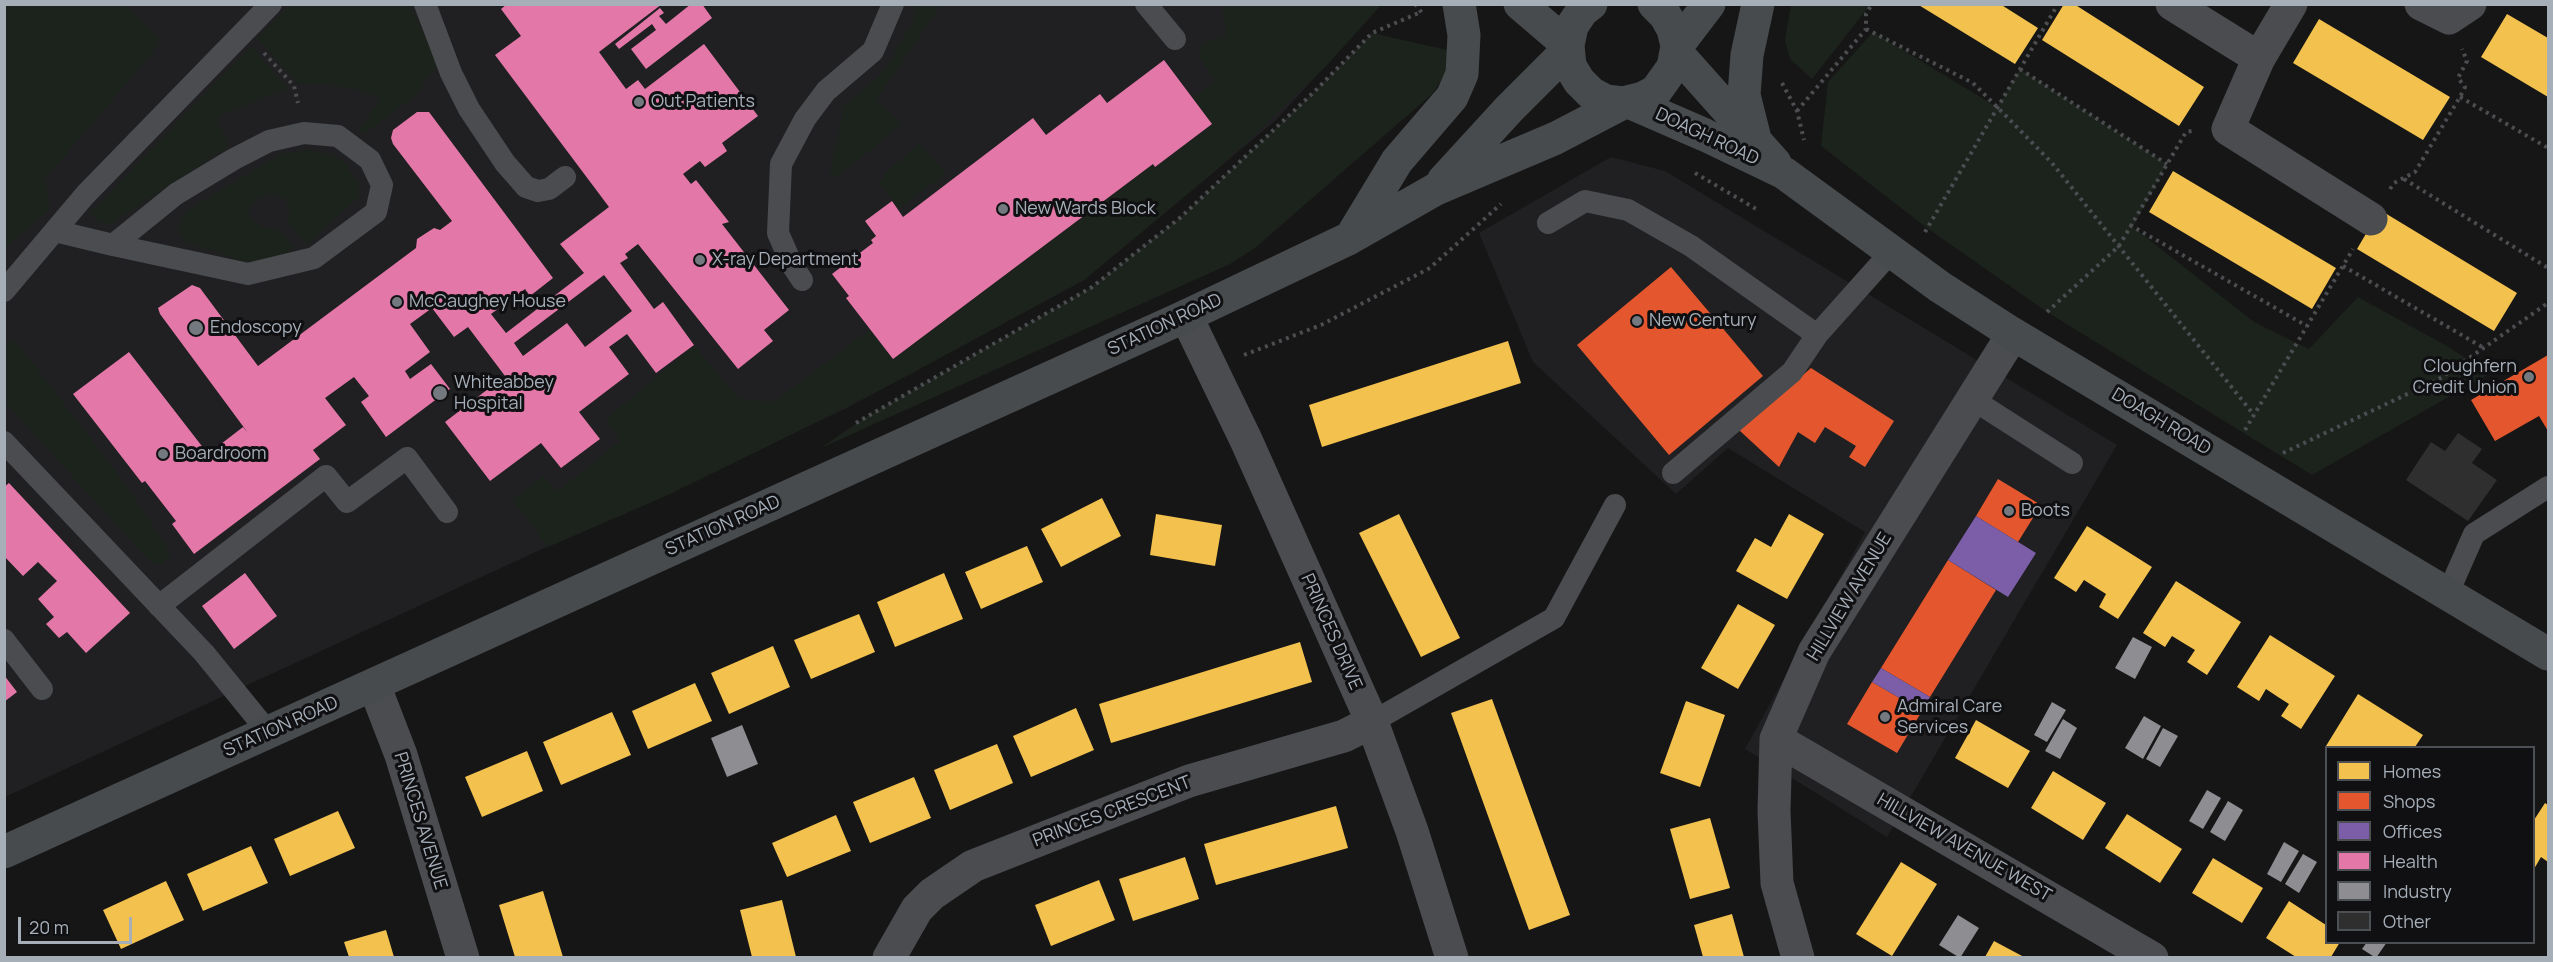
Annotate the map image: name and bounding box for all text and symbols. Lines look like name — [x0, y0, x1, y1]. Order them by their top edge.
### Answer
place label: Out Patients — [651, 91, 755, 113]
marker: Out Patients — [632, 95, 646, 109]
street label: DOAGH ROAD — [1652, 104, 1762, 170]
place label: New Wards Block — [1015, 198, 1156, 220]
marker: New Wards Block — [996, 202, 1010, 216]
place label: X-ray Department — [712, 249, 859, 271]
marker: X-ray Department — [693, 253, 707, 267]
street label: STATION ROAD — [1105, 289, 1225, 361]
place label: McCaughey House — [409, 291, 566, 313]
marker: McCaughey House — [390, 295, 404, 309]
place label: New Century — [1649, 310, 1756, 332]
marker: New Century — [1630, 314, 1644, 328]
place label: Endoscopy — [210, 317, 302, 339]
marker: Endoscopy — [187, 319, 205, 337]
place label: Cloughfern Credit Union — [2413, 356, 2517, 398]
marker: Cloughfern Credit Union — [2522, 370, 2536, 384]
place label: Whiteabbey Hospital — [454, 372, 554, 415]
marker: Whiteabbey Hospital — [431, 384, 449, 402]
street label: DOAGH ROAD — [2107, 384, 2215, 460]
place label: Boardroom — [175, 443, 267, 465]
marker: Boardroom — [156, 447, 170, 461]
street label: STATION ROAD — [662, 491, 784, 561]
place label: Boots — [2021, 500, 2070, 522]
marker: Boots — [2002, 504, 2016, 518]
street label: HILLVIEW AVENUE — [1803, 529, 1897, 665]
street label: PRINCES DRIVE — [1296, 571, 1366, 693]
street label: STATION ROAD — [220, 692, 342, 762]
place label: Admiral Care Services — [1897, 696, 2002, 738]
marker: Admiral Care Services — [1878, 710, 1892, 724]
legend — [2325, 746, 2535, 944]
street label: PRINCES AVENUE — [389, 750, 451, 892]
text: Homes — [2383, 759, 2441, 783]
street label: PRINCES CRESCENT — [1030, 772, 1194, 852]
street label: HILLVIEW AVENUE WEST — [1873, 789, 2055, 907]
text: Shops — [2383, 789, 2435, 813]
text: Offices — [2383, 819, 2442, 843]
text: Health — [2383, 849, 2438, 873]
text: Industry — [2383, 879, 2452, 903]
scale bar — [21, 905, 135, 943]
text: Other — [2383, 909, 2431, 933]
text: 20 m — [29, 915, 69, 939]

